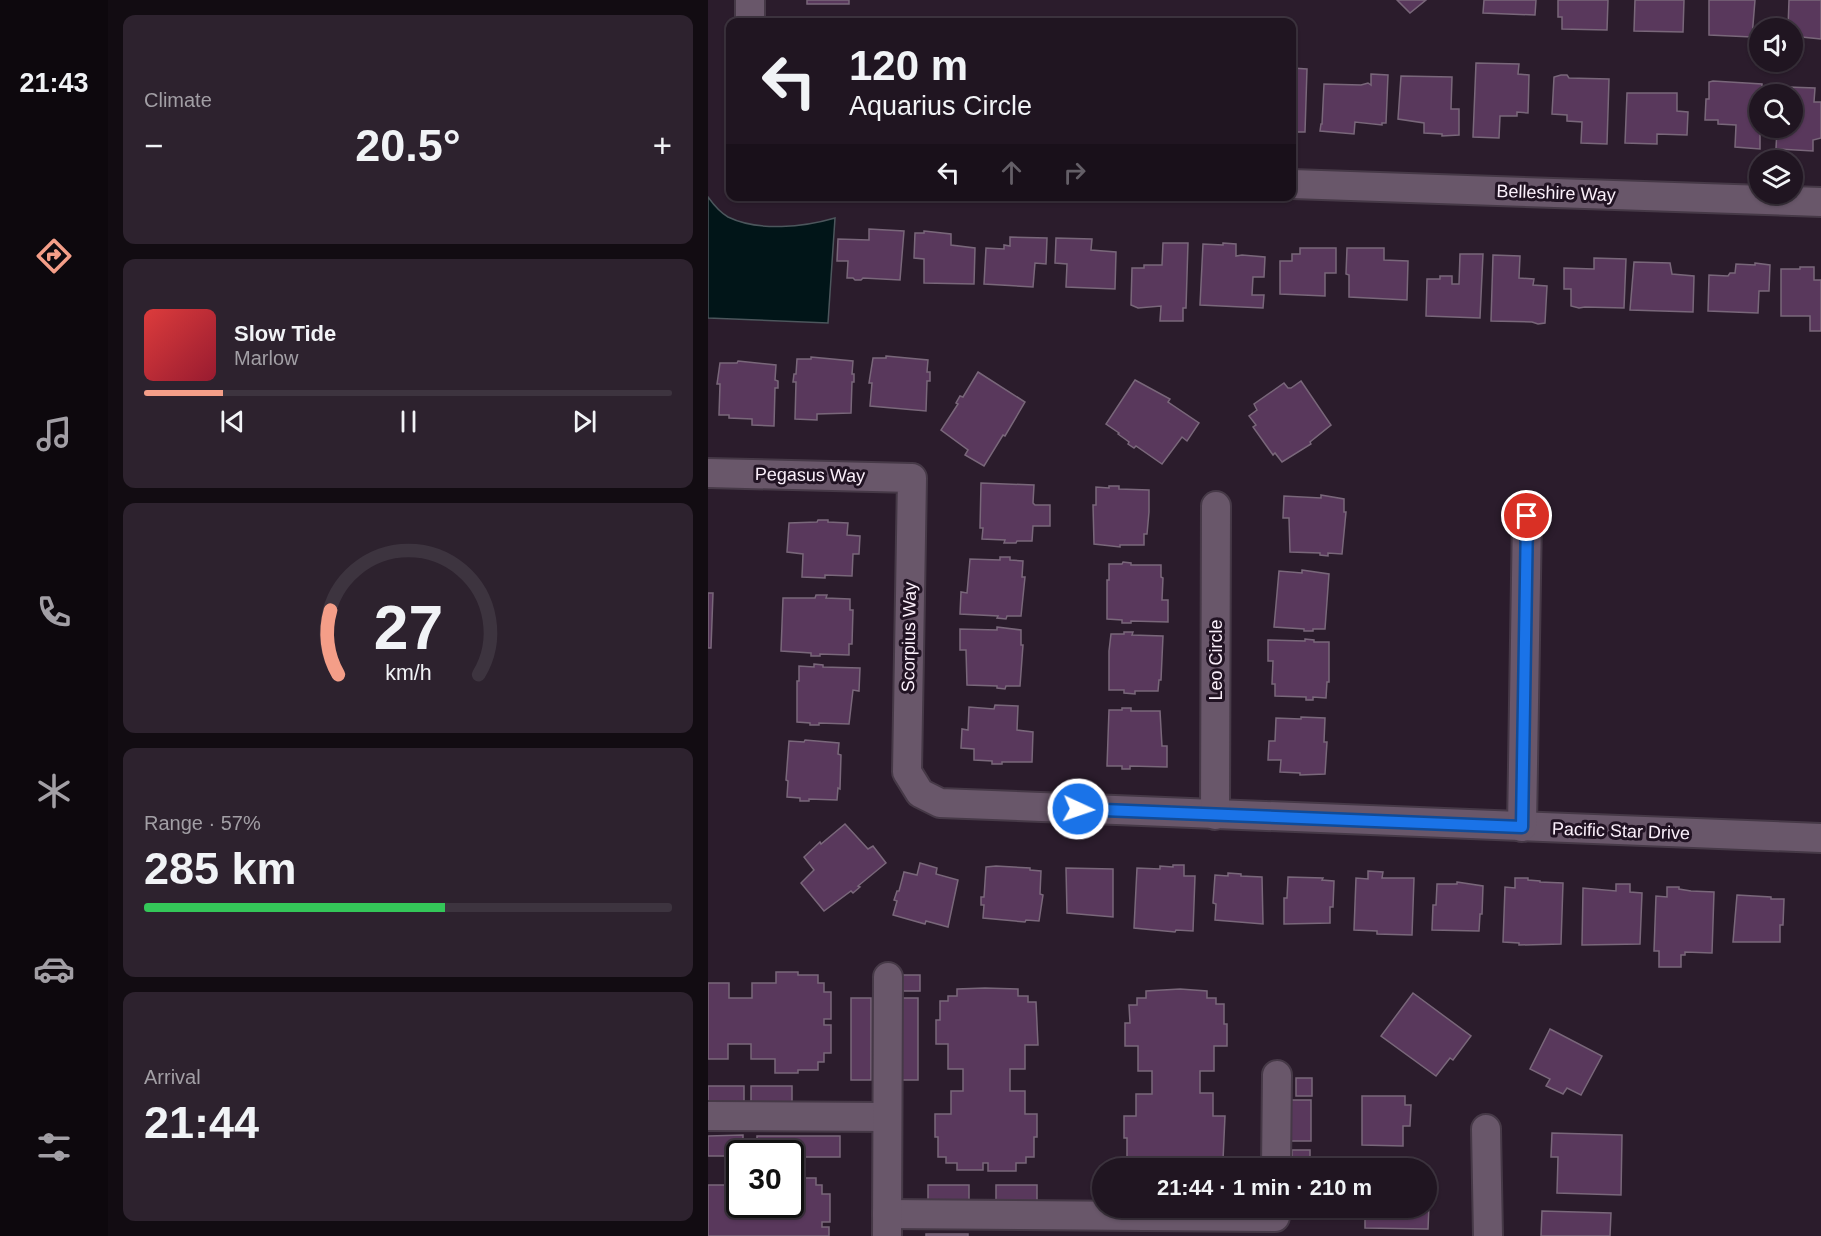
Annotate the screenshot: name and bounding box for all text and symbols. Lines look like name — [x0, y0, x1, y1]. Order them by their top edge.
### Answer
map controls — [1749, 18, 1803, 204]
button: sound — [1749, 18, 1803, 72]
icon: left — [750, 42, 828, 120]
text: 120 m — [849, 42, 968, 89]
text: 21:43 — [19, 68, 89, 98]
button: search — [1749, 84, 1803, 138]
text: Climate — [144, 89, 212, 111]
text: Aquarius Circle — [849, 91, 1032, 121]
text: 20.5° — [355, 120, 461, 171]
text: − — [144, 127, 163, 164]
text: + — [653, 127, 672, 164]
button: layers — [1749, 150, 1803, 204]
icon: left — [932, 156, 965, 189]
icon: ahead — [995, 156, 1028, 189]
icon: right — [1058, 156, 1091, 189]
street label: Belleshire Way — [1496, 181, 1616, 205]
icon: directions — [33, 235, 75, 277]
text: Slow Tide — [234, 321, 336, 346]
text: Marlow — [234, 347, 298, 369]
icon: previous — [216, 405, 249, 438]
icon: pause — [392, 405, 425, 438]
icon: next — [568, 405, 601, 438]
icon: music — [33, 413, 75, 455]
street label: Pegasus Way — [755, 464, 865, 486]
pin — [1501, 490, 1552, 541]
icon: arrive — [1510, 499, 1543, 532]
street label: Scorpius Way — [898, 582, 920, 692]
icon: phone — [33, 591, 75, 633]
text: 27 — [373, 593, 443, 662]
street label: Leo Circle — [1206, 619, 1226, 701]
text: km/h — [385, 661, 431, 685]
icon: climate — [33, 770, 75, 812]
position arrow — [1046, 777, 1110, 841]
text: Range · 57% — [144, 812, 261, 834]
street label: Pacific Star Drive — [1552, 819, 1690, 843]
text: 285 km — [144, 843, 297, 894]
icon: car — [33, 948, 75, 990]
text: Arrival — [144, 1066, 201, 1088]
text: 21:44 — [144, 1097, 259, 1148]
icon: filters — [33, 1126, 75, 1168]
speed limit sign: 30 — [726, 1140, 804, 1218]
text: 21:44 · 1 min · 210 m — [1157, 1175, 1372, 1200]

